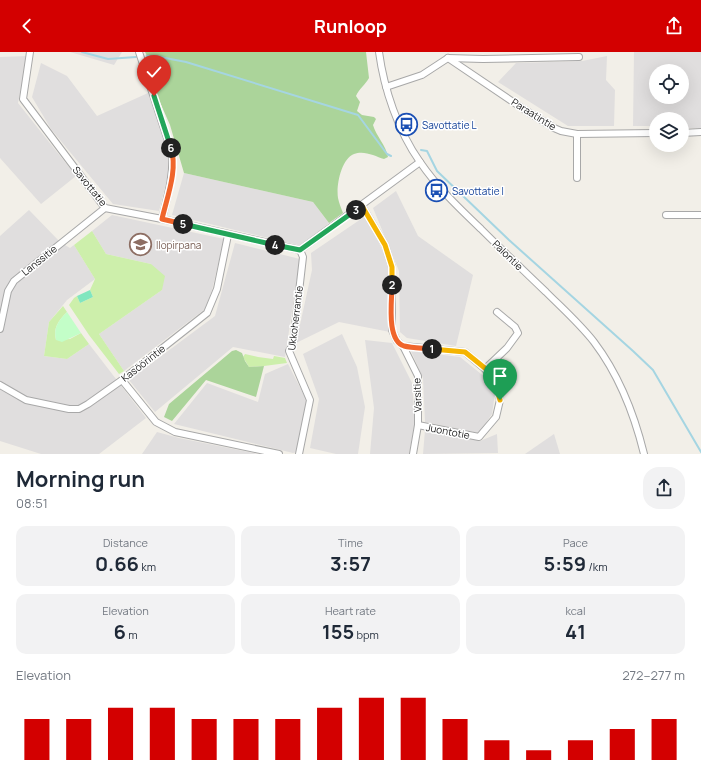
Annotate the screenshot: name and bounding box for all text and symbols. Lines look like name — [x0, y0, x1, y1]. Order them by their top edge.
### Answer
text: Runloop — [314, 14, 387, 38]
icon: back — [16, 15, 38, 37]
icon: share — [663, 15, 685, 37]
pin — [137, 55, 171, 96]
icon: check — [143, 61, 165, 83]
map controls — [649, 64, 689, 152]
button: locate — [649, 64, 689, 104]
street label: Paraatintie — [509, 95, 559, 133]
bus stop icon: Savottatie L — [394, 112, 420, 138]
button: layers — [649, 112, 689, 152]
place label: Savottatie L — [422, 118, 477, 132]
pin: 6 — [161, 138, 181, 158]
text: 6 — [168, 140, 174, 155]
street label: Savottatie — [70, 163, 110, 209]
bus stop icon: Savottatie I — [424, 178, 450, 204]
place label: Savottatie I — [452, 184, 504, 198]
pin: 3 — [346, 200, 366, 220]
text: 3 — [353, 202, 359, 217]
pin: 5 — [173, 214, 193, 234]
text: 5 — [180, 216, 186, 231]
school or university icon: Ilopirpana — [127, 232, 153, 258]
pin: 4 — [265, 235, 285, 255]
text: 4 — [272, 237, 278, 252]
street label: Palontie — [490, 237, 527, 273]
place label: Ilopirpana — [156, 238, 201, 252]
street label: Lanssitie — [18, 241, 60, 279]
pin: 2 — [382, 275, 402, 295]
text: 2 — [389, 277, 395, 292]
street label: Ukkoherrantie — [284, 285, 306, 351]
pin: 1 — [422, 339, 442, 359]
street label: Kasöörintie — [118, 341, 168, 385]
text: 1 — [430, 341, 434, 356]
pin — [483, 359, 517, 400]
icon: arrive — [489, 365, 511, 387]
street label: Varsitie — [409, 377, 425, 412]
street label: Juontotie — [425, 420, 471, 442]
text: Morning run — [16, 464, 145, 494]
button: share — [643, 467, 685, 509]
text: 08:51 — [16, 494, 48, 512]
text: Distance — [103, 535, 148, 550]
text: Time — [338, 535, 363, 550]
text: Pace — [563, 535, 588, 550]
text: 0.66 — [95, 550, 139, 577]
text: 3:57 — [330, 550, 371, 577]
text: 5:59 — [544, 550, 586, 577]
text: km — [139, 559, 156, 574]
text: /km — [586, 559, 607, 574]
text: Elevation — [102, 603, 149, 618]
text: Heart rate — [325, 603, 376, 618]
text: kcal — [565, 603, 586, 618]
text: 6 — [114, 618, 126, 645]
text: 155 — [322, 618, 354, 645]
text: 41 — [565, 618, 586, 645]
text: m — [126, 627, 137, 642]
text: bpm — [354, 627, 379, 642]
text: Elevation — [16, 666, 71, 684]
text: 272–277 m — [622, 666, 685, 684]

